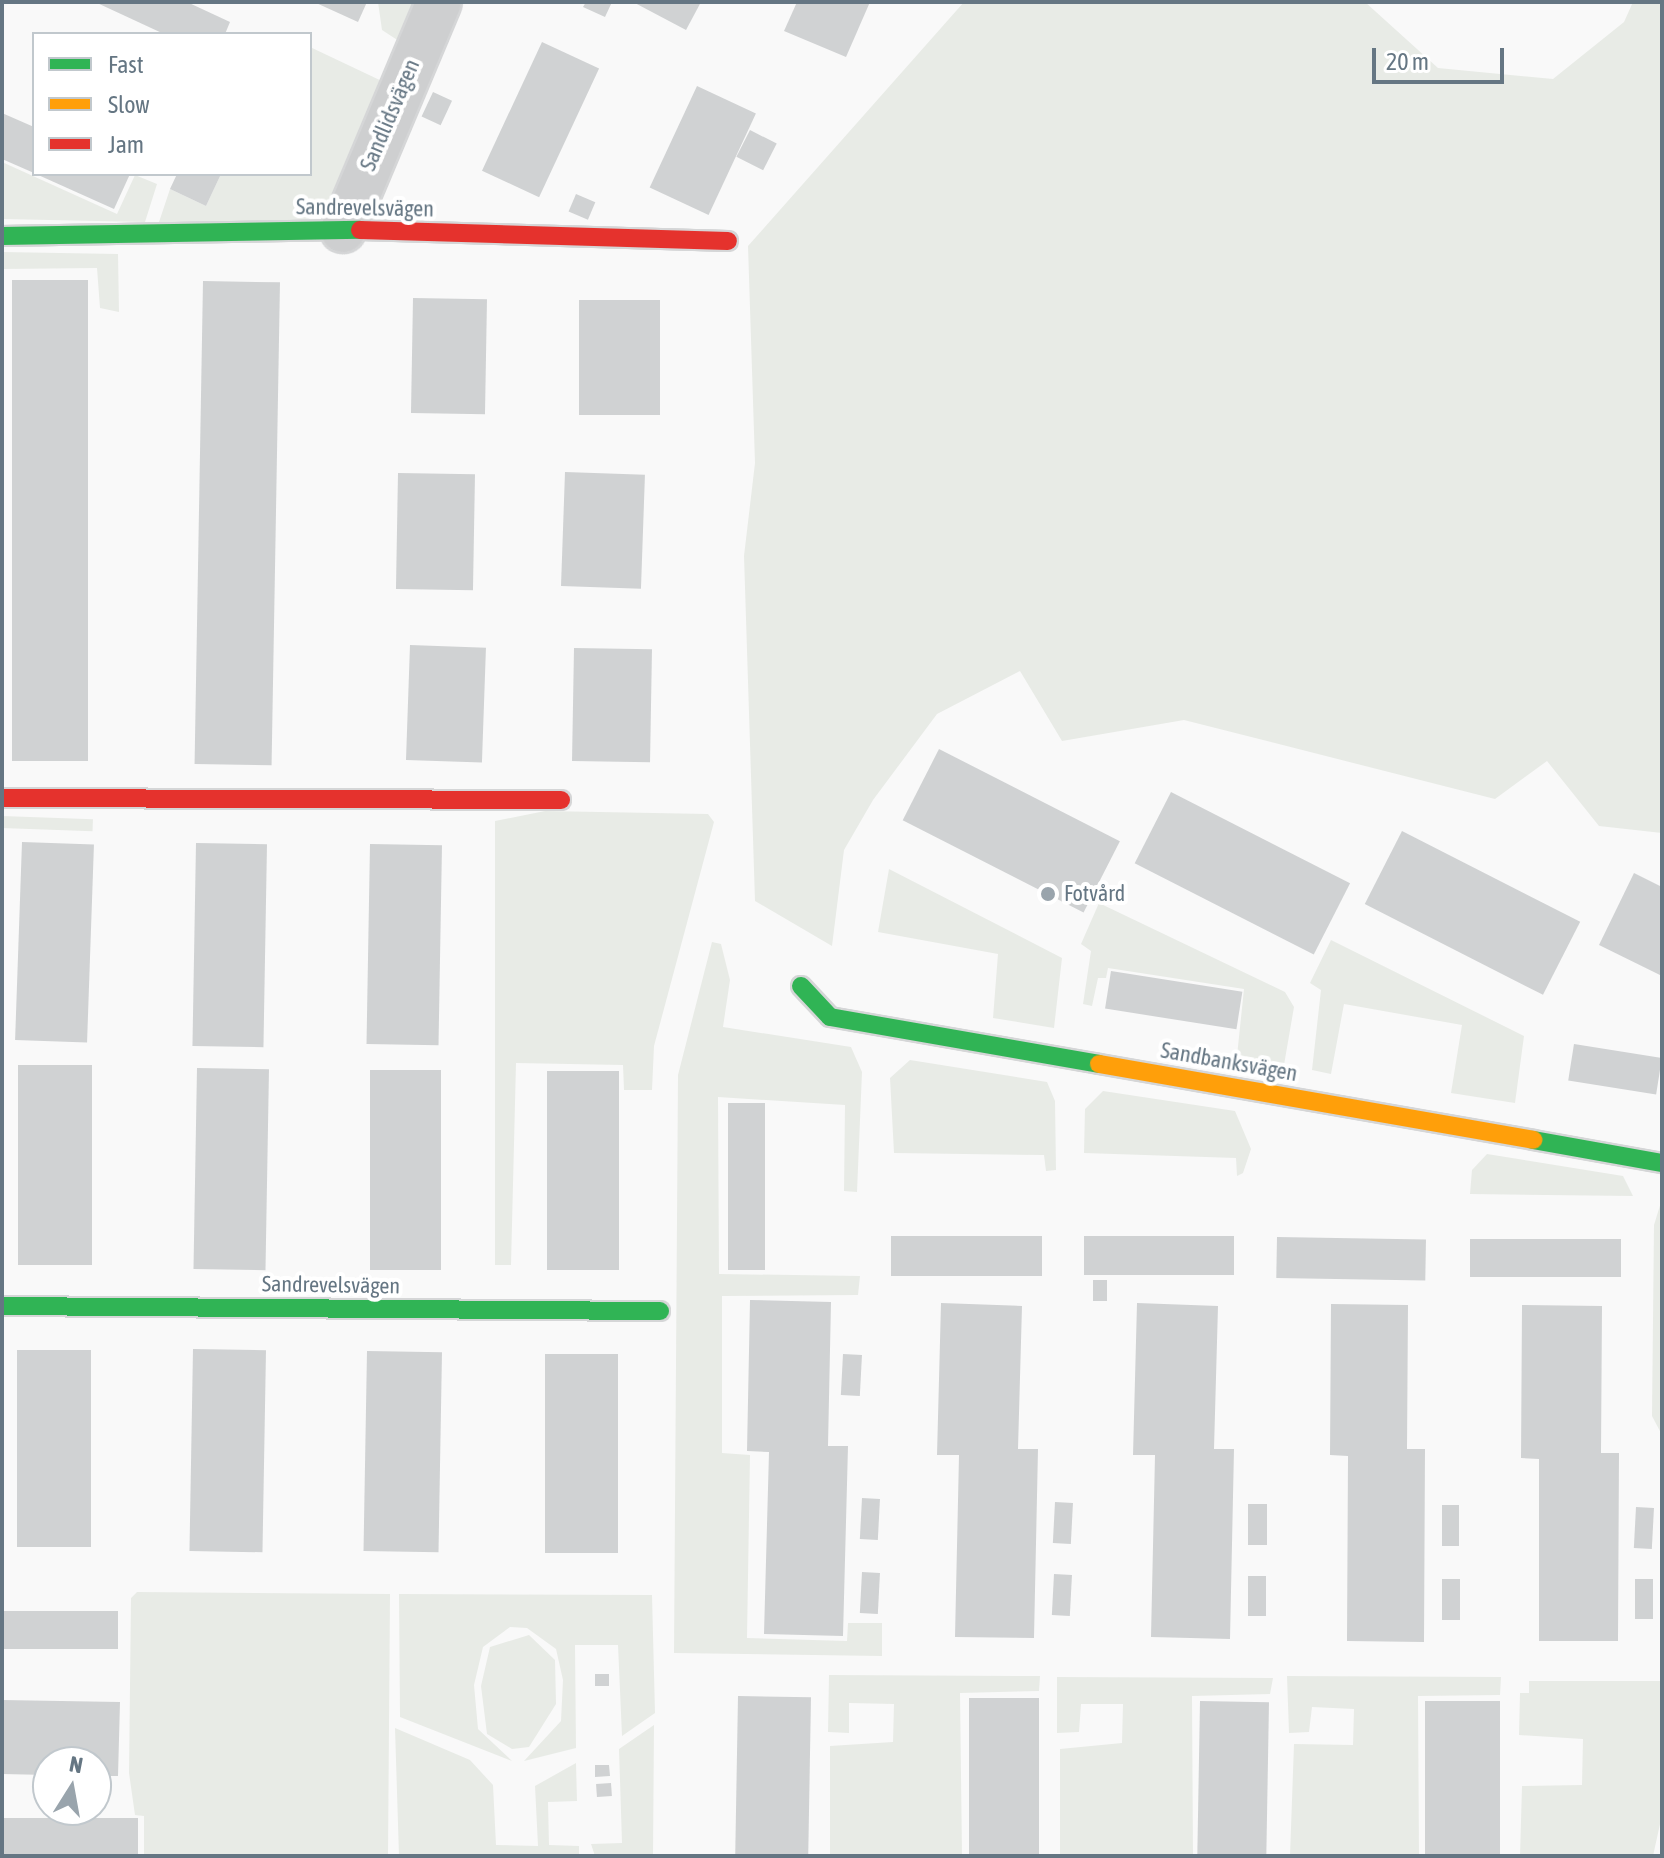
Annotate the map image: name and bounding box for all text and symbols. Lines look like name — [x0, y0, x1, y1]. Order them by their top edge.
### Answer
legend — [32, 32, 312, 176]
scale bar — [1376, 32, 1508, 82]
text: 20 m — [1386, 48, 1429, 75]
text: Fast — [108, 51, 144, 78]
street label: Sandlidsvägen — [355, 55, 425, 175]
text: Slow — [108, 91, 150, 118]
text: Jam — [108, 131, 144, 158]
street label: Sandrevelsvägen — [296, 194, 434, 222]
place label: Fotvård — [1064, 881, 1125, 907]
marker: Fotvård — [1039, 885, 1057, 903]
street label: Sandbanksvägen — [1159, 1037, 1299, 1087]
street label: Sandrevelsvägen — [262, 1271, 400, 1299]
north arrow — [32, 1746, 112, 1826]
text: N — [67, 1750, 85, 1778]

